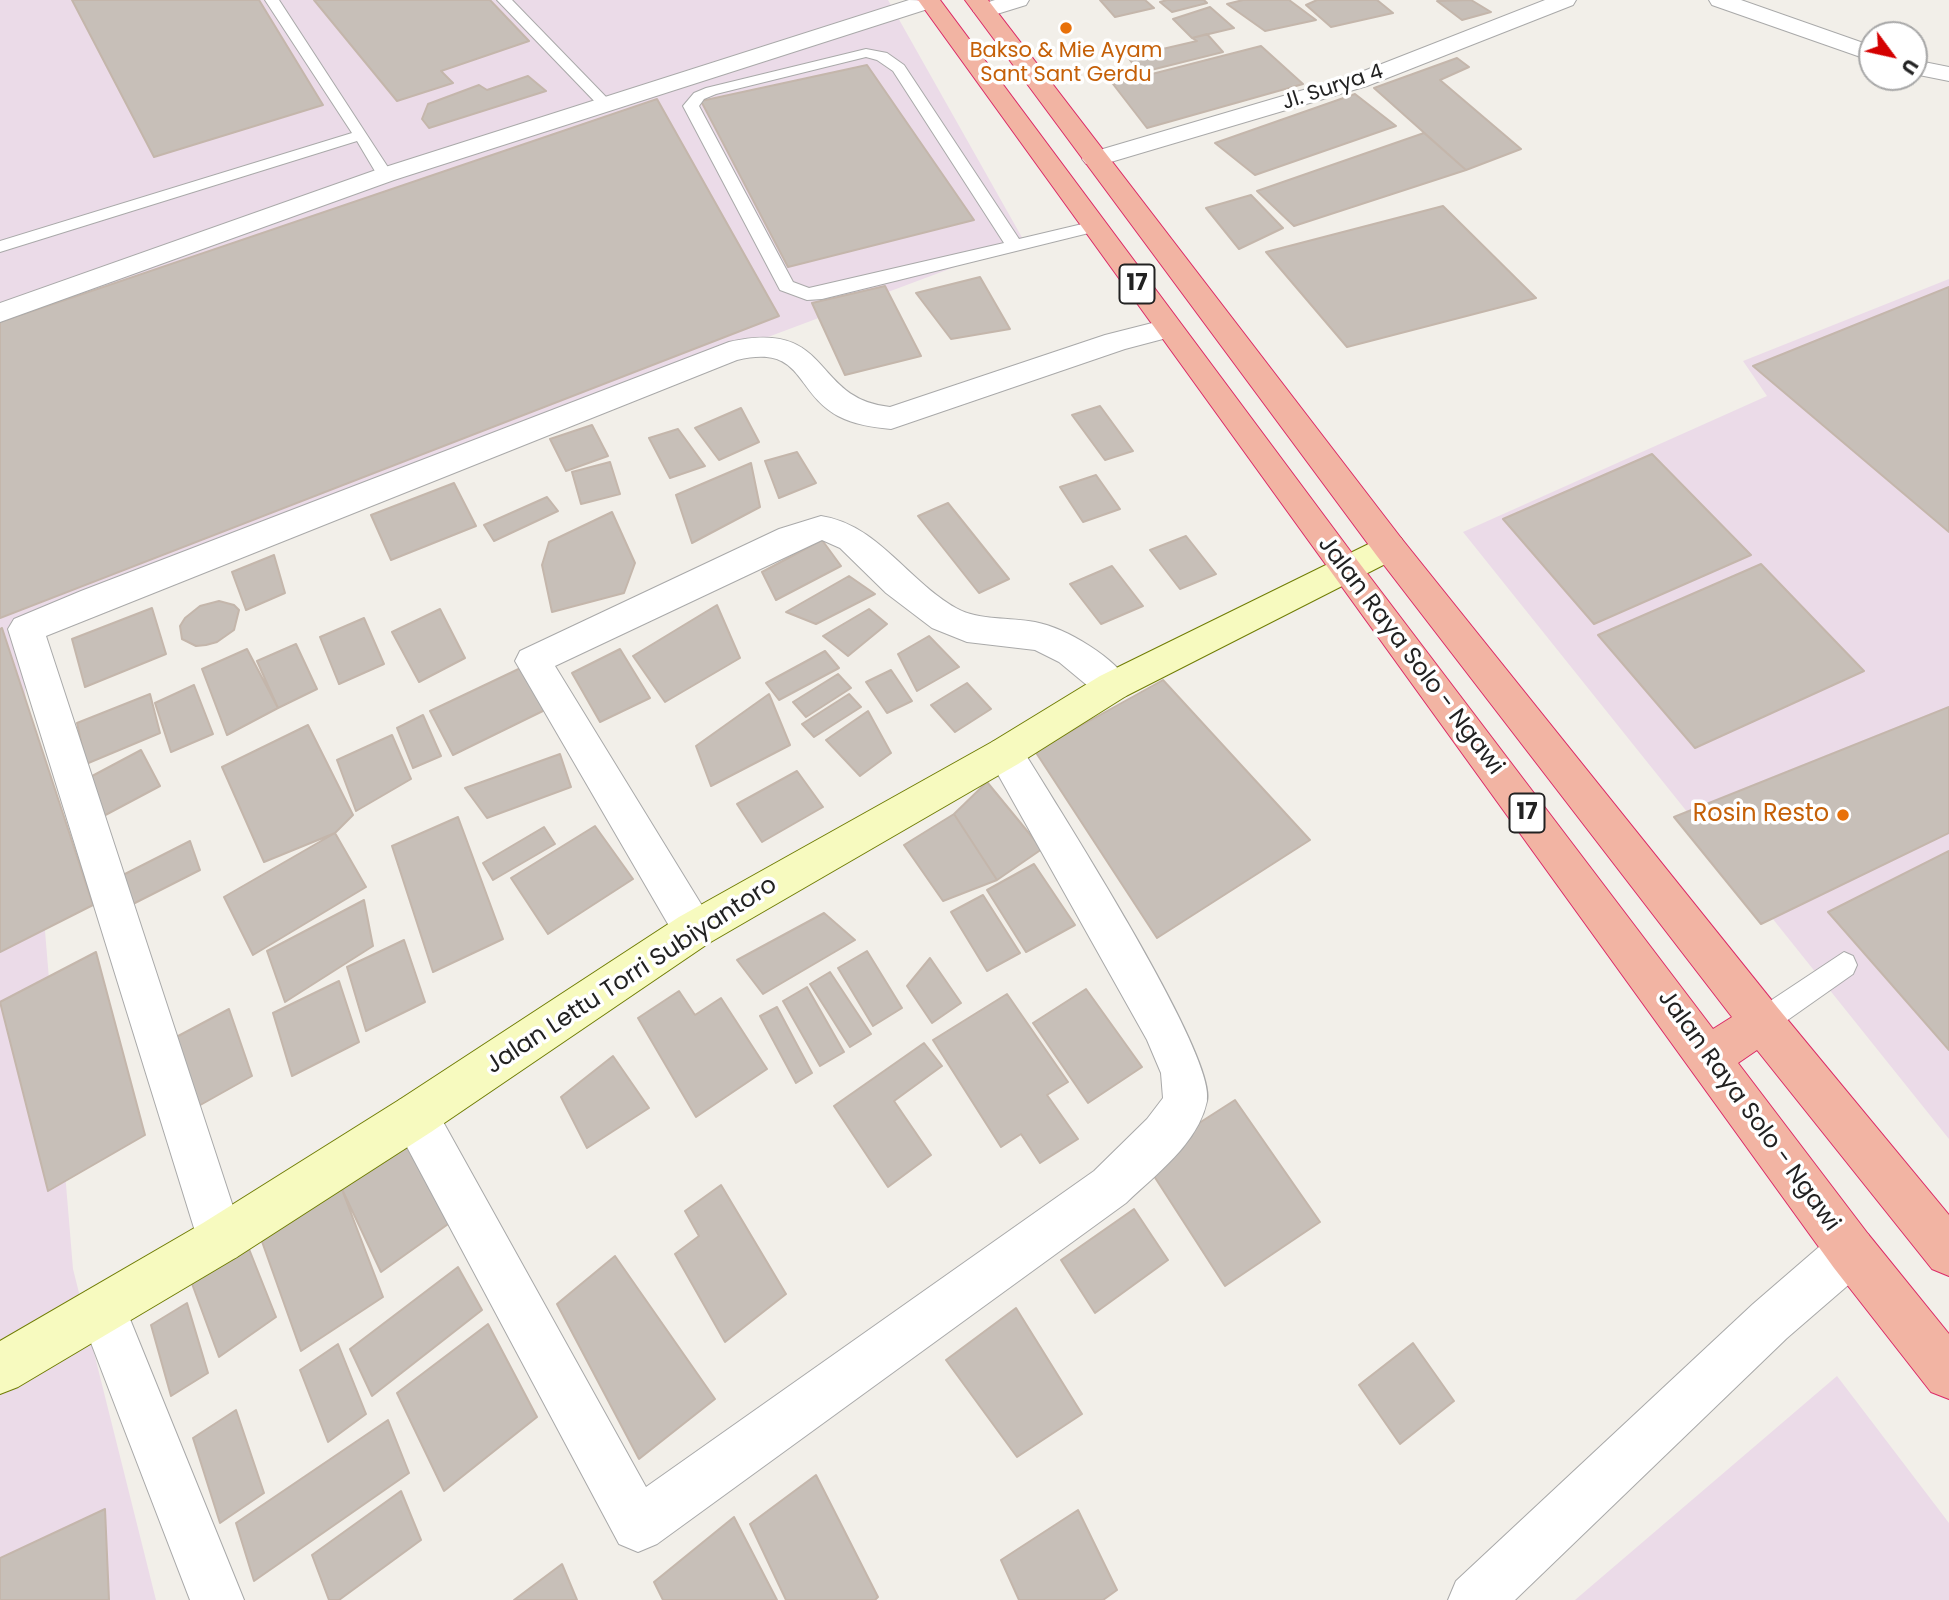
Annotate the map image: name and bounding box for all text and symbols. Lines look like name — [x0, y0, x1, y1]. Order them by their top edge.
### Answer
marker: Bakso & Mie Ayam Sant Sant Gerdu — [1058, 20, 1074, 36]
north arrow — [1858, 21, 1928, 91]
place label: Bakso & Mie Ayam Sant Sant Gerdu — [970, 39, 1162, 89]
text: U — [1894, 54, 1924, 80]
street label: Jl. Surya 4 — [1279, 60, 1387, 116]
road number: 17 — [1120, 264, 1154, 304]
street label: Jalan Raya Solo - Ngawi — [1311, 531, 1509, 781]
road number: 17 — [1510, 793, 1544, 832]
place label: Rosin Resto — [1693, 801, 1829, 829]
marker: Rosin Resto — [1835, 807, 1851, 823]
street label: Jalan Lettu Torri Subiyantoro — [481, 871, 783, 1081]
street label: Jalan Raya Solo - Ngawi — [1651, 985, 1845, 1237]

